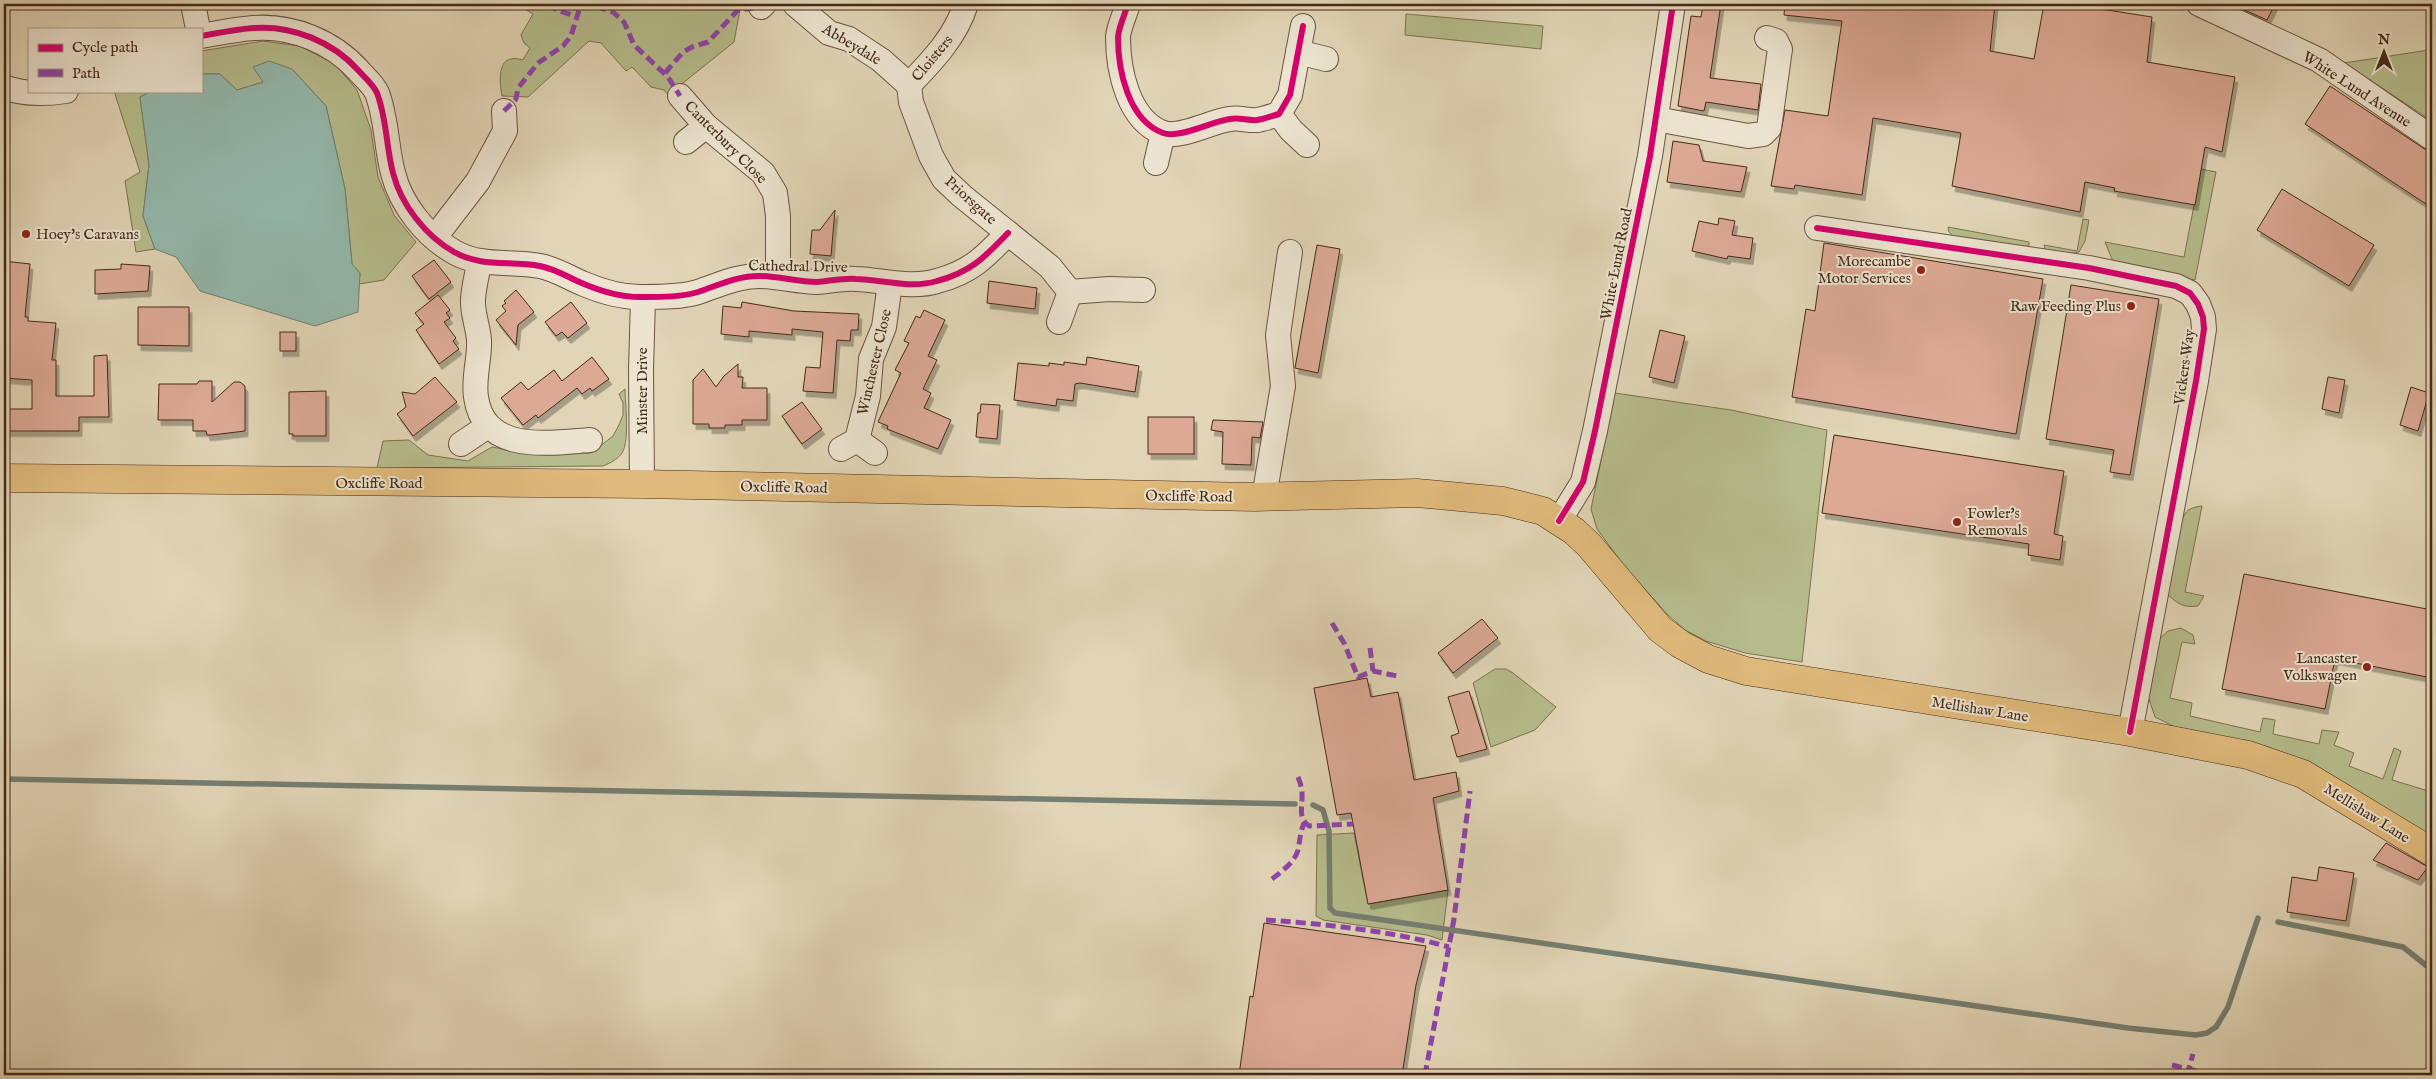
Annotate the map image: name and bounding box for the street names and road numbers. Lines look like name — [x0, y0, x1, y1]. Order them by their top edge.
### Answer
street label: Abbeydale — [818, 19, 885, 70]
street label: Cloisters — [907, 31, 957, 85]
street label: White Lund Avenue — [2299, 47, 2415, 132]
street label: Canterbury Close — [680, 97, 771, 188]
street label: Priorsgate — [941, 172, 1001, 229]
street label: White Lund Road — [1596, 205, 1637, 322]
street label: Cathedral Drive — [748, 256, 848, 277]
street label: Winchester Close — [853, 307, 896, 417]
street label: Vickers Way — [2170, 327, 2199, 407]
street label: Minster Drive — [633, 347, 652, 435]
street label: Oxcliffe Road — [335, 474, 424, 493]
street label: Oxcliffe Road — [740, 477, 829, 498]
street label: Oxcliffe Road — [1145, 486, 1234, 507]
street label: Mellishaw Lane — [1930, 692, 2030, 727]
street label: Mellishaw Lane — [2320, 779, 2413, 847]

